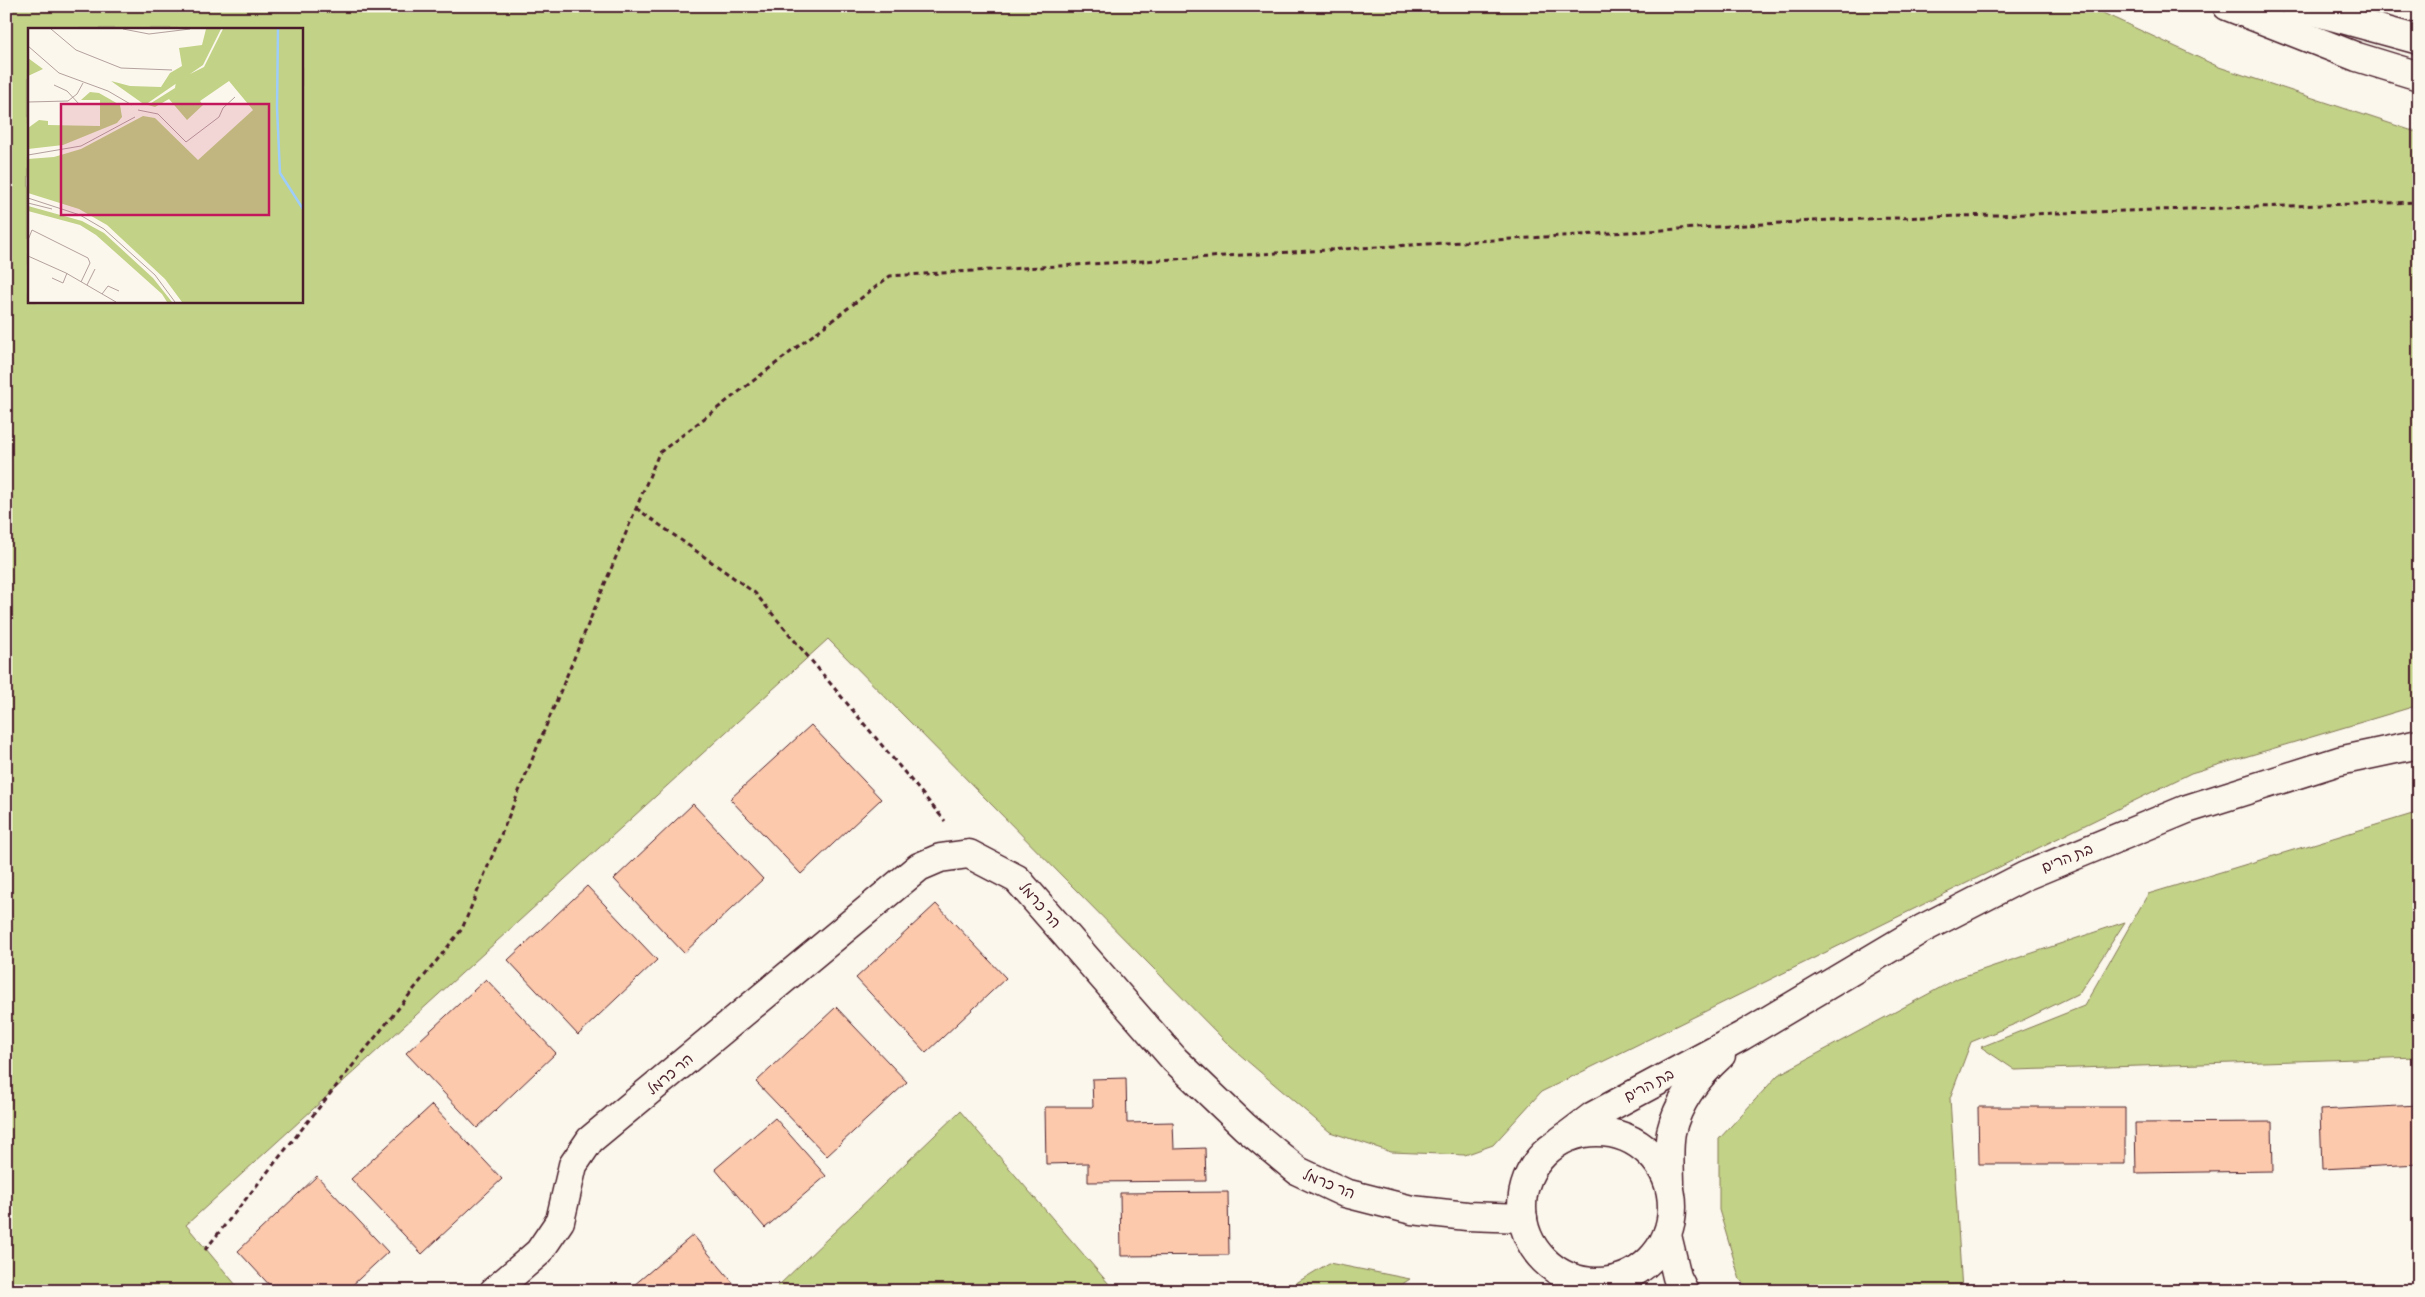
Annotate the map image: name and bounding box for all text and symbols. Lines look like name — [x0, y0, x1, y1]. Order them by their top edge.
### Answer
inset map — [28, 28, 302, 302]
street label: בת הרים — [2038, 839, 2096, 876]
street label: הר כרמל — [1015, 878, 1066, 932]
street label: הר כרמל — [642, 1049, 697, 1099]
street label: בת הרים — [1621, 1063, 1677, 1106]
street label: הר כרמל — [1300, 1164, 1358, 1203]

